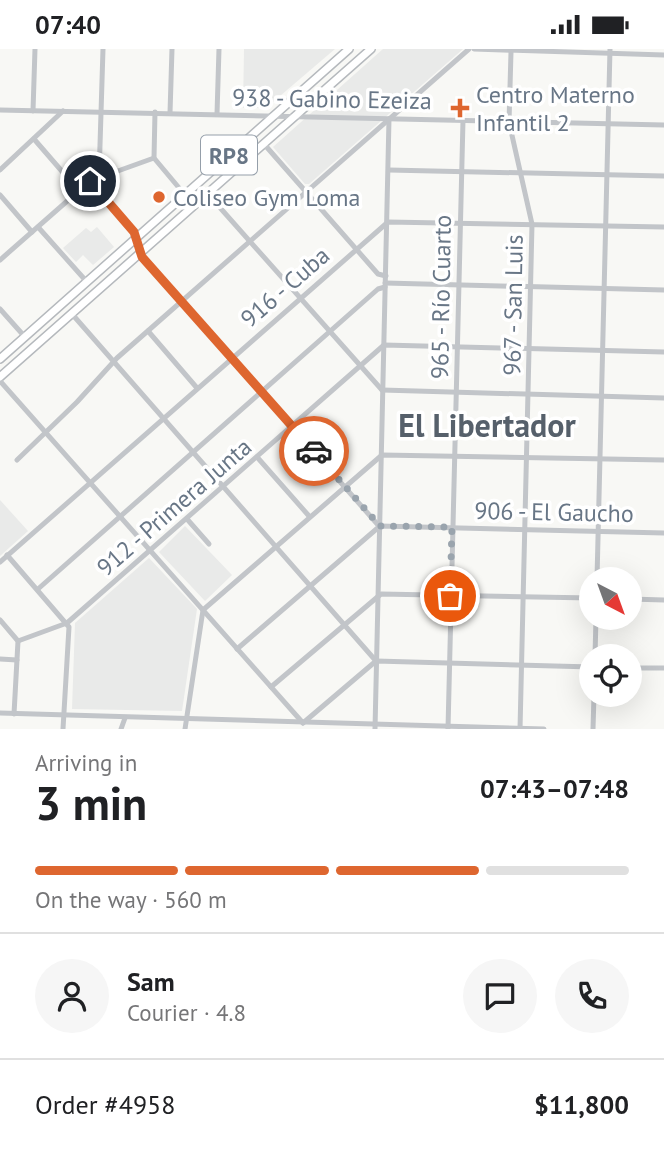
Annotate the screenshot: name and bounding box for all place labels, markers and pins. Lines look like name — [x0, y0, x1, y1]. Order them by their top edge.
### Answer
place label: Centro Materno Infantil 2 — [476, 79, 635, 138]
marker: Centro Materno Infantil 2 — [450, 98, 470, 118]
pin — [60, 151, 120, 211]
place label: Coliseo Gym Loma — [173, 182, 361, 213]
marker: Coliseo Gym Loma — [151, 189, 167, 205]
pin — [420, 566, 480, 626]

